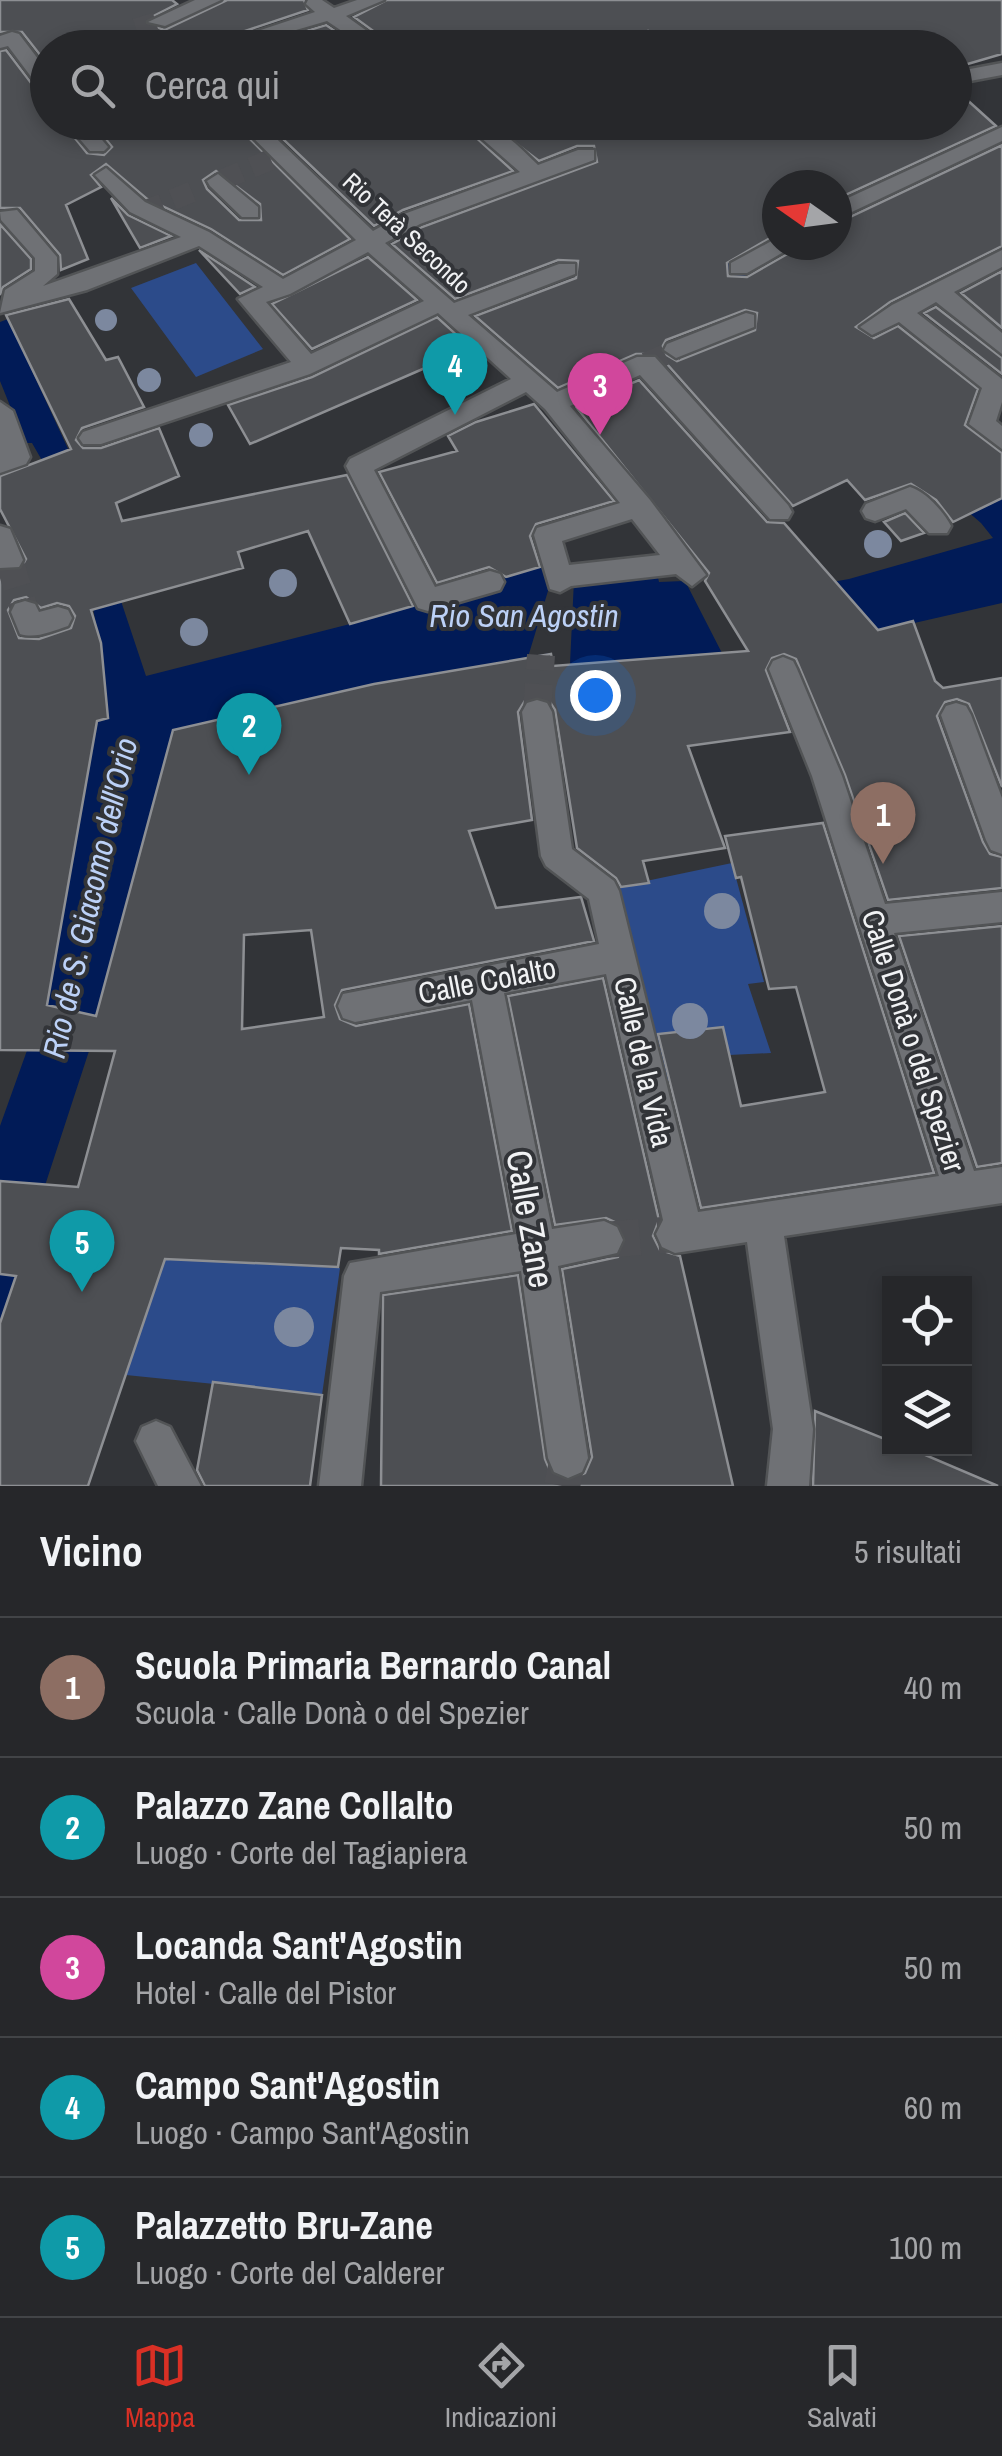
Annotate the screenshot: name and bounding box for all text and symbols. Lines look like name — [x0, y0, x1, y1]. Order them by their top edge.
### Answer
search box — [30, 30, 972, 140]
icon: search — [65, 58, 120, 113]
text: Cerca qui — [145, 60, 280, 111]
street label: Rio Terà Secondo — [336, 165, 478, 301]
north arrow — [762, 170, 852, 260]
pin: 4 — [422, 332, 488, 415]
pin: 3 — [568, 352, 632, 435]
water label: Rio San Agostin — [429, 594, 619, 637]
your location — [570, 670, 621, 721]
pin: 2 — [216, 692, 282, 775]
water label: Rio de S. Giacomo dell'Orio — [32, 734, 147, 1062]
pin: 1 — [850, 782, 916, 864]
street label: Calle Donà o del Spezier — [853, 904, 975, 1178]
street label: Calle Colalto — [415, 947, 559, 1013]
street label: Calle de la Vida — [605, 973, 683, 1151]
street label: Calle Zane — [495, 1146, 566, 1291]
pin: 5 — [49, 1210, 114, 1292]
map controls — [882, 1276, 972, 1456]
button: locate — [882, 1276, 972, 1366]
button: layers — [882, 1366, 972, 1456]
text: Vicino — [40, 1523, 143, 1579]
text: 5 risultati — [854, 1530, 962, 1573]
text: Scuola Primaria Bernardo Canal — [135, 1640, 611, 1691]
text: 1 — [65, 1666, 80, 1709]
text: 40 m — [904, 1666, 962, 1709]
text: Scuola · Calle Donà o del Spezier — [135, 1691, 529, 1734]
text: Palazzo Zane Collalto — [135, 1780, 454, 1831]
text: 2 — [65, 1806, 80, 1849]
text: 50 m — [904, 1806, 962, 1849]
text: Luogo · Corte del Tagiapiera — [135, 1831, 468, 1874]
text: Locanda Sant'Agostin — [135, 1920, 463, 1971]
text: 3 — [65, 1946, 80, 1989]
text: 50 m — [904, 1946, 962, 1989]
text: Hotel · Calle del Pistor — [135, 1971, 396, 2014]
text: Campo Sant'Agostin — [135, 2060, 440, 2111]
text: 4 — [65, 2086, 80, 2129]
text: 60 m — [904, 2086, 962, 2129]
text: Luogo · Campo Sant'Agostin — [135, 2111, 470, 2154]
text: Palazzetto Bru-Zane — [135, 2200, 433, 2251]
text: 5 — [65, 2226, 80, 2269]
text: 100 m — [889, 2226, 962, 2269]
text: Luogo · Corte del Calderer — [135, 2251, 444, 2294]
tab: Mappa — [125, 2338, 195, 2436]
tab: Indicazioni — [445, 2338, 557, 2436]
tab: Salvati — [807, 2338, 877, 2436]

